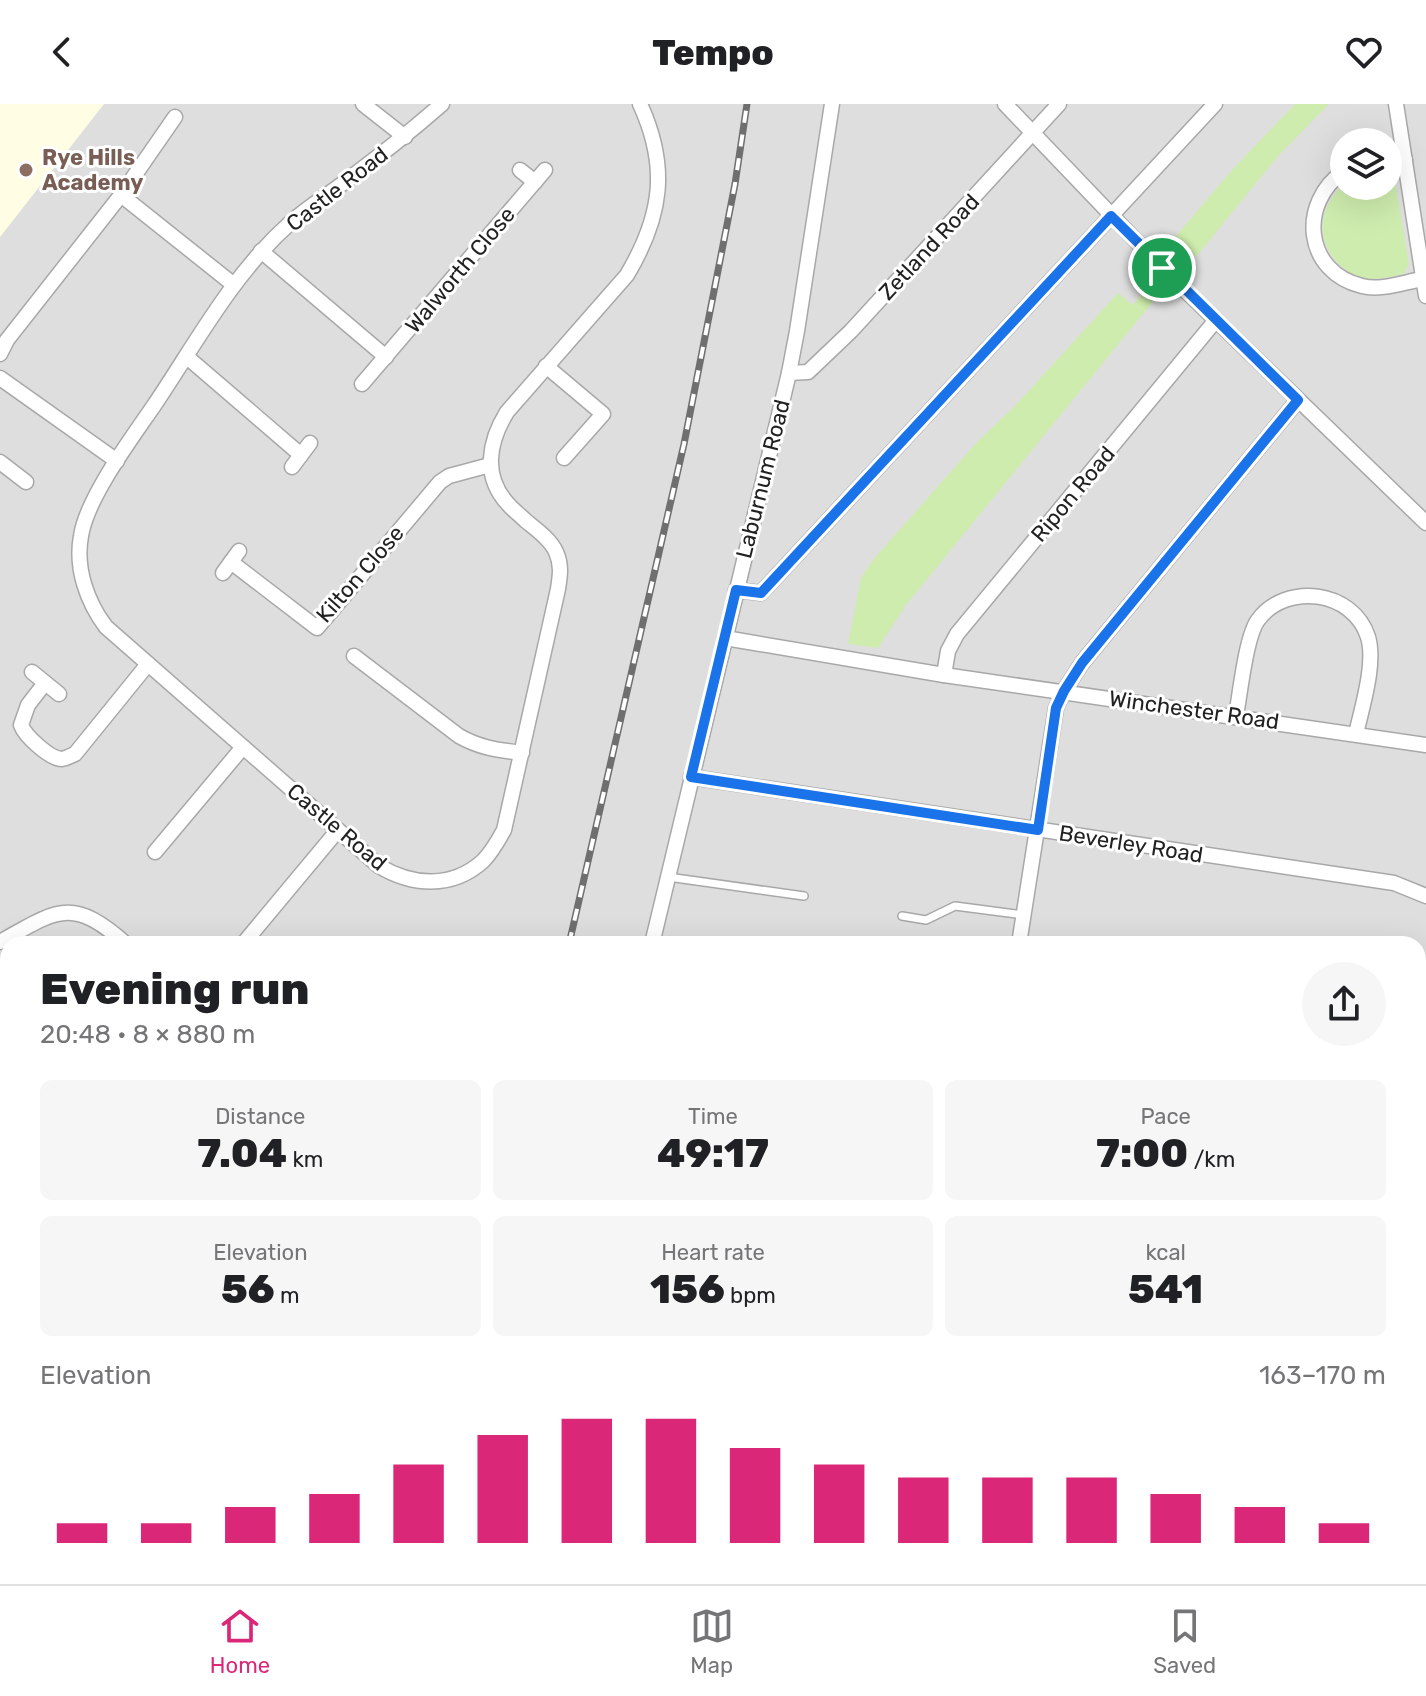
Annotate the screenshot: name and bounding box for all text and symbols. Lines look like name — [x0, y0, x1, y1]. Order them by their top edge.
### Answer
icon: back — [40, 30, 84, 74]
icon: heart — [1342, 30, 1386, 74]
text: Tempo — [652, 31, 774, 74]
map controls — [1330, 128, 1402, 200]
button: layers — [1330, 128, 1402, 200]
street label: Castle Road — [281, 141, 393, 237]
place label: Rye Hills Academy — [42, 144, 143, 196]
marker: Rye Hills Academy — [17, 161, 35, 179]
street label: Zetland Road — [873, 188, 985, 306]
street label: Walworth Close — [399, 201, 521, 339]
pin — [1128, 234, 1196, 302]
icon: arrive — [1140, 246, 1184, 290]
street label: Laburnum Road — [730, 397, 796, 561]
street label: Ripon Road — [1025, 441, 1121, 547]
street label: Kilton Close — [310, 520, 410, 628]
street label: Winchester Road — [1107, 685, 1281, 735]
street label: Castle Road — [282, 778, 392, 876]
street label: Beverley Road — [1057, 819, 1205, 869]
button: share — [1302, 962, 1386, 1046]
text: Evening run — [40, 963, 309, 1015]
text: 20:48 · 8 × 880 m — [40, 1019, 255, 1050]
text: Distance — [215, 1103, 305, 1130]
text: Time — [688, 1103, 738, 1130]
text: Pace — [1140, 1103, 1191, 1130]
text: 7.04 — [197, 1130, 287, 1177]
text: 49:17 — [657, 1130, 769, 1177]
text: 7:00 — [1096, 1130, 1188, 1177]
text: km — [287, 1146, 323, 1173]
text: /km — [1188, 1146, 1235, 1173]
text: Elevation — [213, 1239, 307, 1266]
text: Heart rate — [661, 1239, 765, 1266]
text: kcal — [1145, 1239, 1186, 1266]
text: 56 — [221, 1266, 275, 1313]
text: 156 — [650, 1266, 725, 1313]
text: 541 — [1128, 1266, 1203, 1313]
text: m — [275, 1282, 300, 1309]
text: bpm — [725, 1282, 776, 1309]
text: Elevation — [40, 1360, 151, 1391]
text: 163–170 m — [1259, 1360, 1386, 1391]
tab: Home — [210, 1604, 270, 1679]
tab: Map — [690, 1604, 734, 1679]
tab: Saved — [1153, 1604, 1216, 1679]

